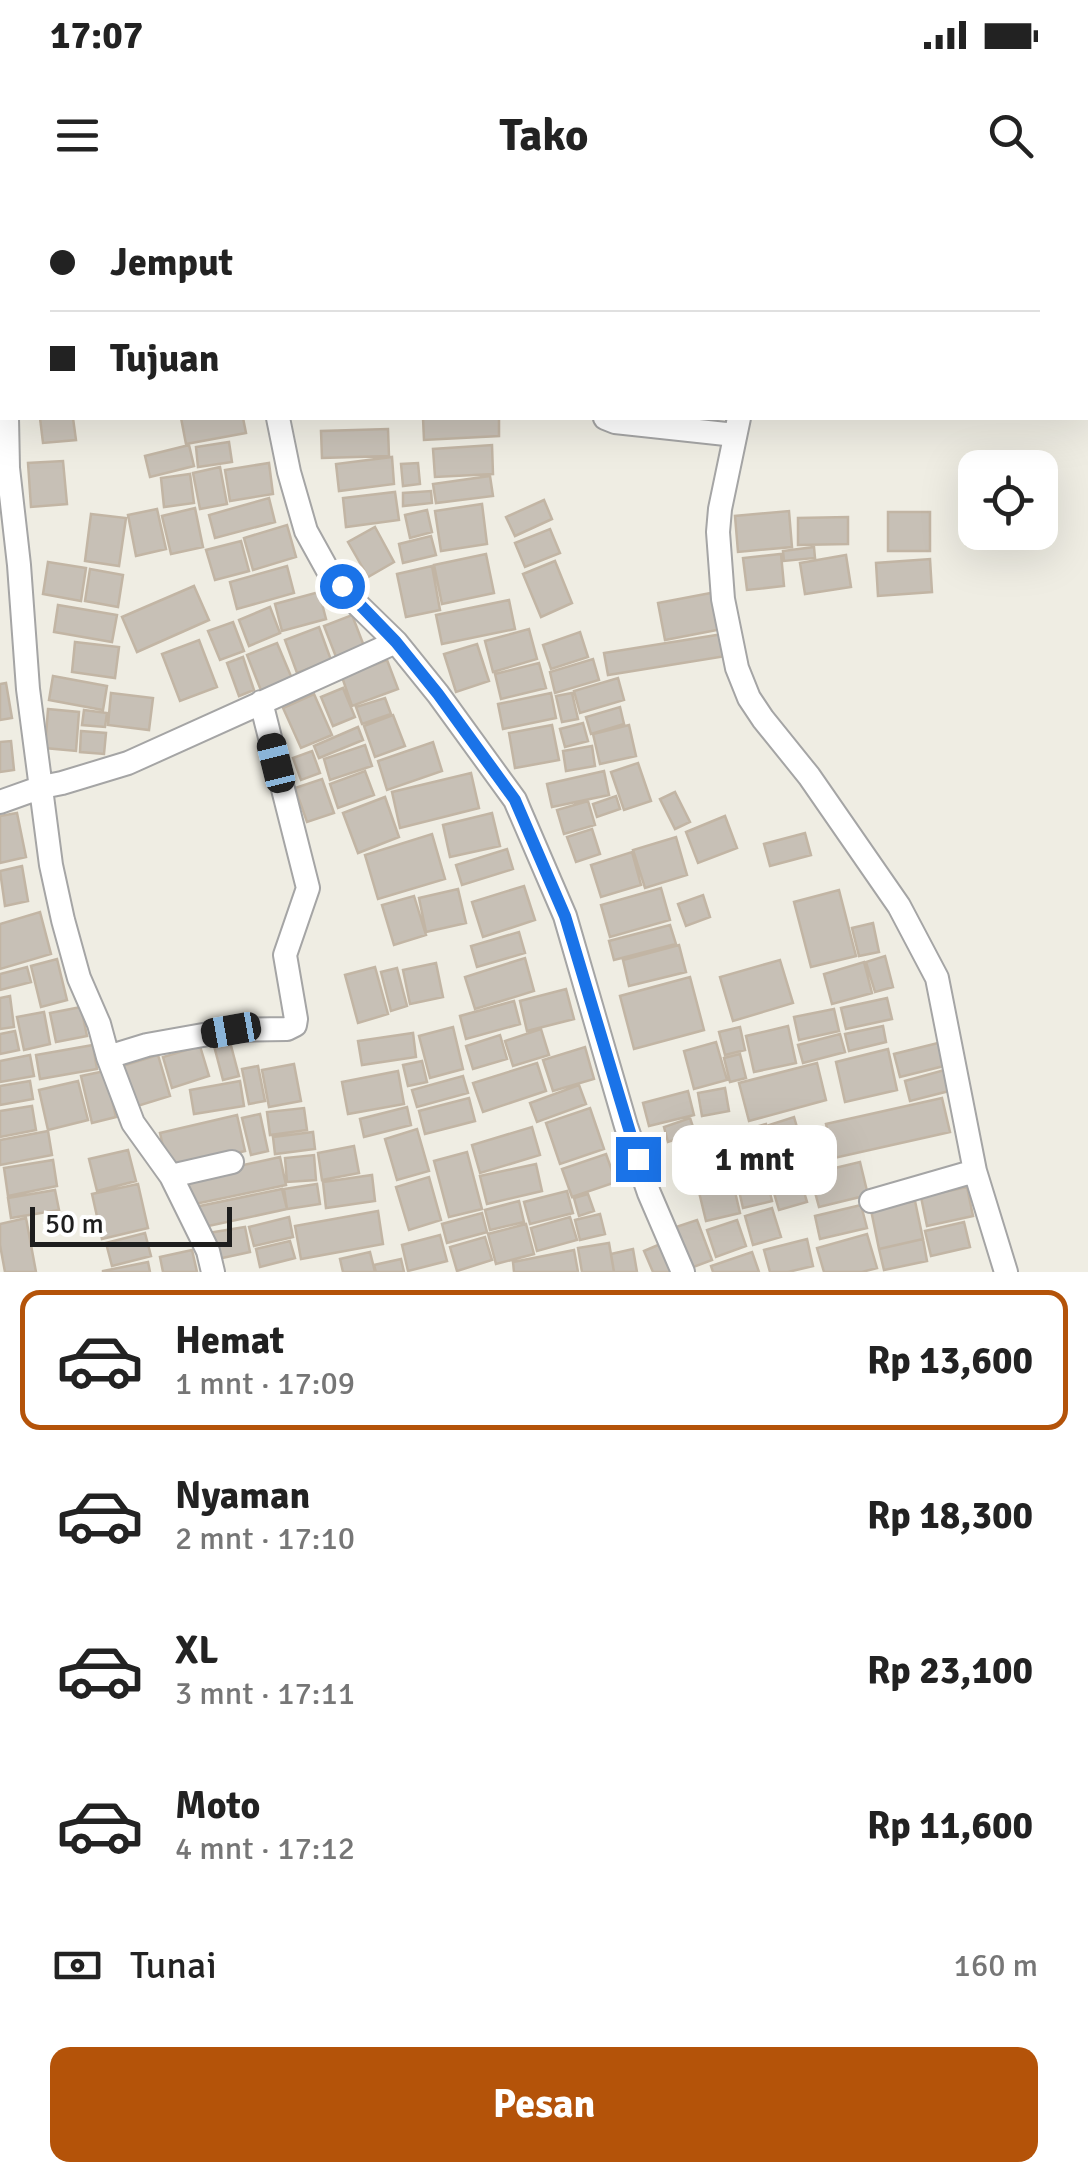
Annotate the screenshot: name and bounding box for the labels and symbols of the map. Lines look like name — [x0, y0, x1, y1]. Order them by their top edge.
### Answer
route start — [320, 564, 365, 609]
car — [254, 730, 298, 796]
car — [199, 1010, 263, 1050]
callout: 1 mnt — [673, 1124, 838, 1194]
route end — [616, 1137, 661, 1182]
scale bar — [30, 1202, 232, 1246]

